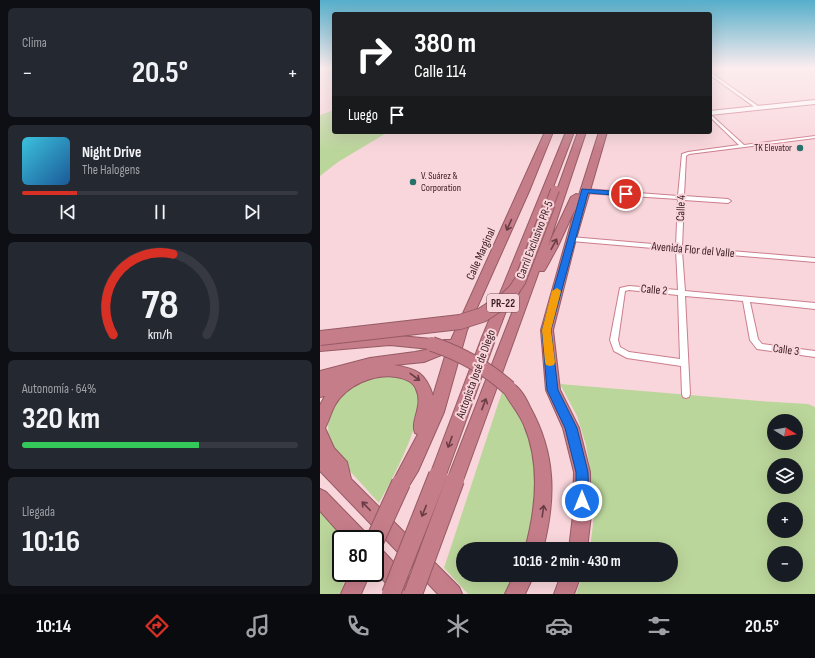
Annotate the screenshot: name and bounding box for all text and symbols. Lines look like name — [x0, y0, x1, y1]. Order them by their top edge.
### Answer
text: 380 m — [414, 27, 476, 60]
icon: right — [348, 28, 400, 80]
text: Clima — [22, 35, 47, 51]
text: 20.5° — [132, 55, 188, 91]
text: − — [22, 60, 33, 87]
text: + — [287, 60, 298, 87]
text: Calle 114 — [414, 61, 466, 82]
icon: arrive — [386, 104, 408, 126]
text: Luego — [348, 106, 378, 125]
place label: TK Elevator — [754, 142, 792, 154]
text: Night Drive — [82, 143, 141, 162]
marker: TK Elevator — [795, 143, 805, 153]
text: The Halogens — [82, 162, 140, 178]
place label: V. Suárez & Corporation — [421, 170, 461, 194]
marker: V. Suárez & Corporation — [408, 177, 418, 187]
pin — [609, 177, 643, 211]
icon: arrive — [615, 183, 637, 205]
street label: Calle 4 — [673, 195, 689, 221]
street label: Carril Exclusivo PR-5 — [513, 199, 557, 281]
icon: previous — [57, 201, 79, 223]
icon: pause — [149, 201, 171, 223]
icon: next — [241, 201, 263, 223]
one-way arrow — [505, 219, 512, 231]
street label: Calle Marginal — [463, 226, 499, 282]
one-way arrow — [551, 238, 558, 250]
street label: Avenida Flor del Valle — [650, 239, 735, 261]
text: 78 — [141, 281, 179, 330]
street label: Calle 2 — [640, 281, 668, 299]
road number: PR-22 — [487, 294, 519, 312]
text: km/h — [148, 326, 172, 343]
street label: Autopista José de Diego — [453, 328, 499, 421]
street label: Calle 3 — [772, 341, 800, 359]
one-way arrow — [410, 372, 421, 381]
text: Autonomía · 64% — [22, 381, 96, 397]
one-way arrow — [480, 399, 488, 411]
text: 320 km — [22, 401, 100, 437]
north arrow — [767, 414, 803, 450]
map controls — [767, 414, 803, 582]
one-way arrow — [446, 436, 454, 448]
button: layers — [767, 458, 803, 494]
position arrow — [561, 480, 603, 522]
one-way arrow — [361, 501, 371, 511]
button: + — [767, 502, 803, 538]
text: Llegada — [22, 504, 55, 520]
one-way arrow — [420, 504, 427, 516]
one-way arrow — [539, 505, 547, 518]
text: 10:16 — [22, 524, 80, 560]
speed limit sign: 80 — [332, 530, 384, 582]
button: − — [767, 546, 803, 582]
text: 10:16 · 2 min · 430 m — [513, 552, 621, 571]
icon: directions — [143, 612, 171, 640]
icon: music — [244, 612, 272, 640]
icon: phone — [344, 612, 372, 640]
icon: climate — [444, 612, 472, 640]
icon: car — [545, 612, 573, 640]
icon: filters — [645, 612, 673, 640]
text: 10:14 — [36, 616, 71, 637]
text: 20.5° — [745, 616, 779, 637]

